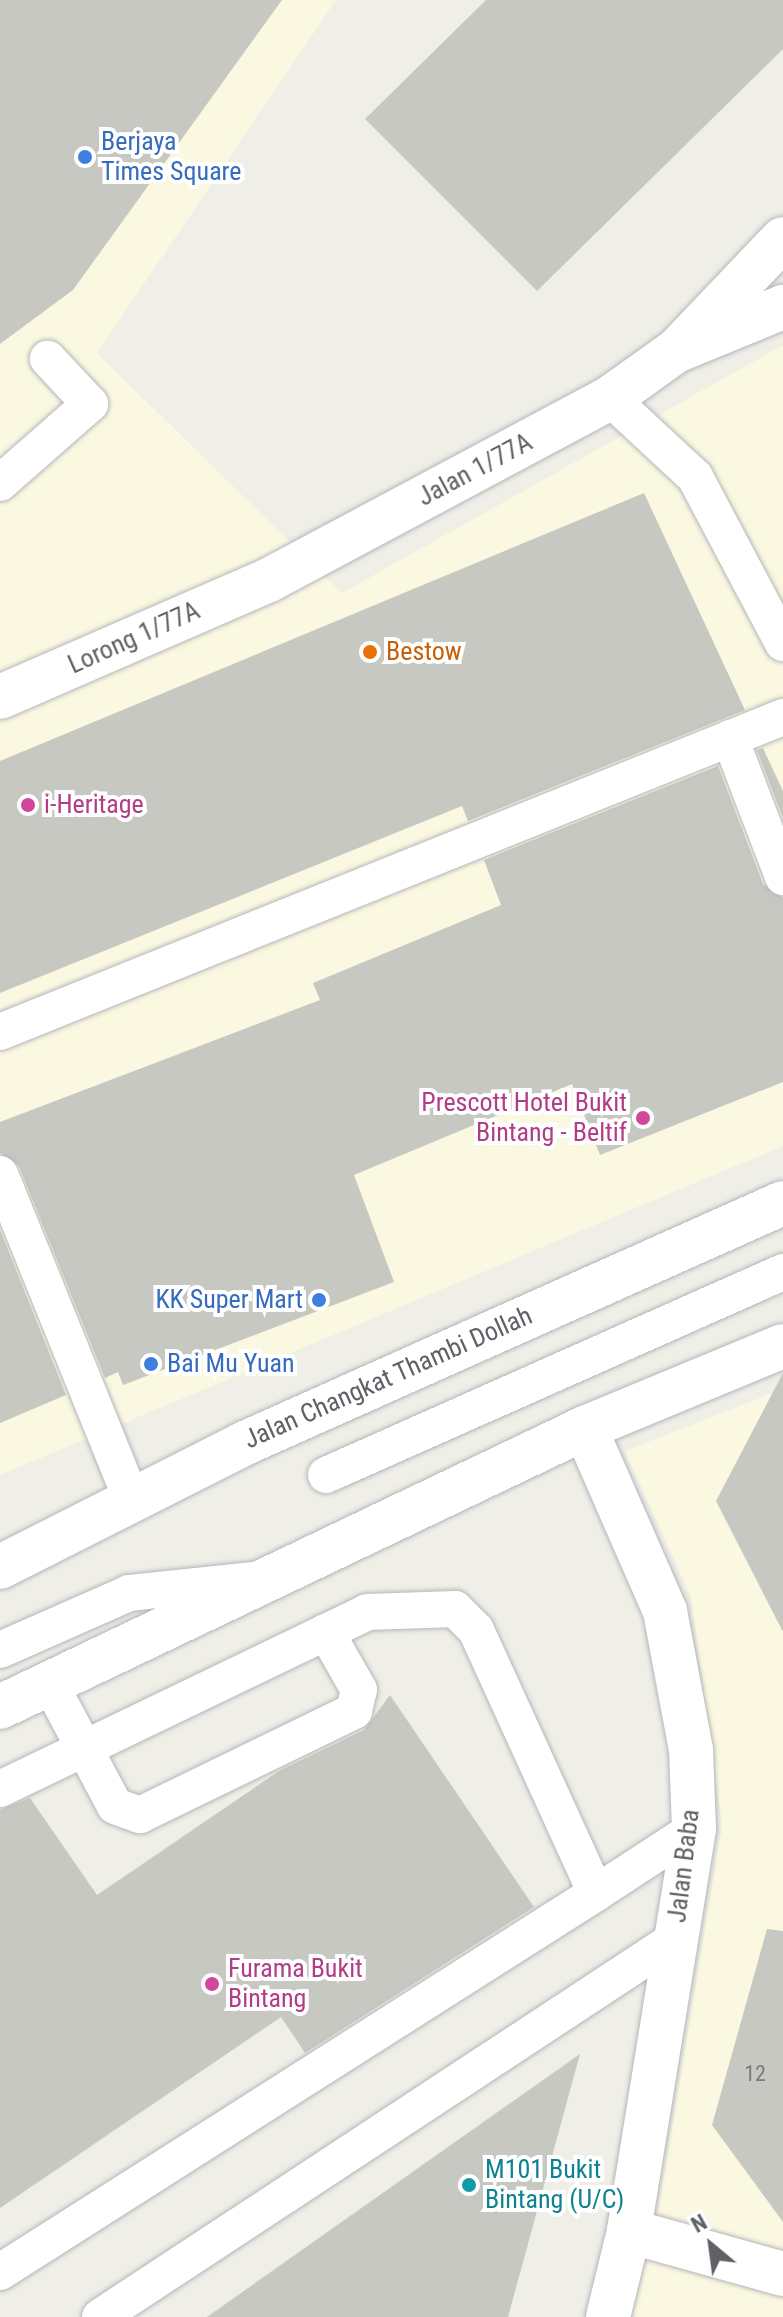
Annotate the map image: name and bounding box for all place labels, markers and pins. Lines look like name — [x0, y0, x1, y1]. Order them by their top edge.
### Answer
place label: Berjaya Times Square — [101, 126, 241, 188]
marker: Berjaya Times Square — [76, 148, 94, 166]
place label: Bestow — [386, 636, 462, 668]
marker: Bestow — [361, 643, 379, 661]
place label: i-Heritage — [44, 789, 144, 821]
marker: i-Heritage — [19, 796, 37, 814]
place label: Prescott Hotel Bukit Bintang - Beltif — [421, 1087, 627, 1148]
marker: Prescott Hotel Bukit Bintang - Beltif — [634, 1109, 652, 1127]
place label: KK Super Mart — [155, 1284, 303, 1316]
marker: KK Super Mart — [310, 1291, 328, 1309]
place label: Bai Mu Yuan — [167, 1348, 295, 1380]
marker: Bai Mu Yuan — [142, 1355, 160, 1373]
place label: Furama Bukit Bintang — [228, 1953, 363, 2014]
marker: Furama Bukit Bintang — [203, 1975, 221, 1993]
place label: M101 Bukit Bintang (U/C) — [485, 2154, 624, 2216]
marker: M101 Bukit Bintang (U/C) — [460, 2176, 478, 2194]

